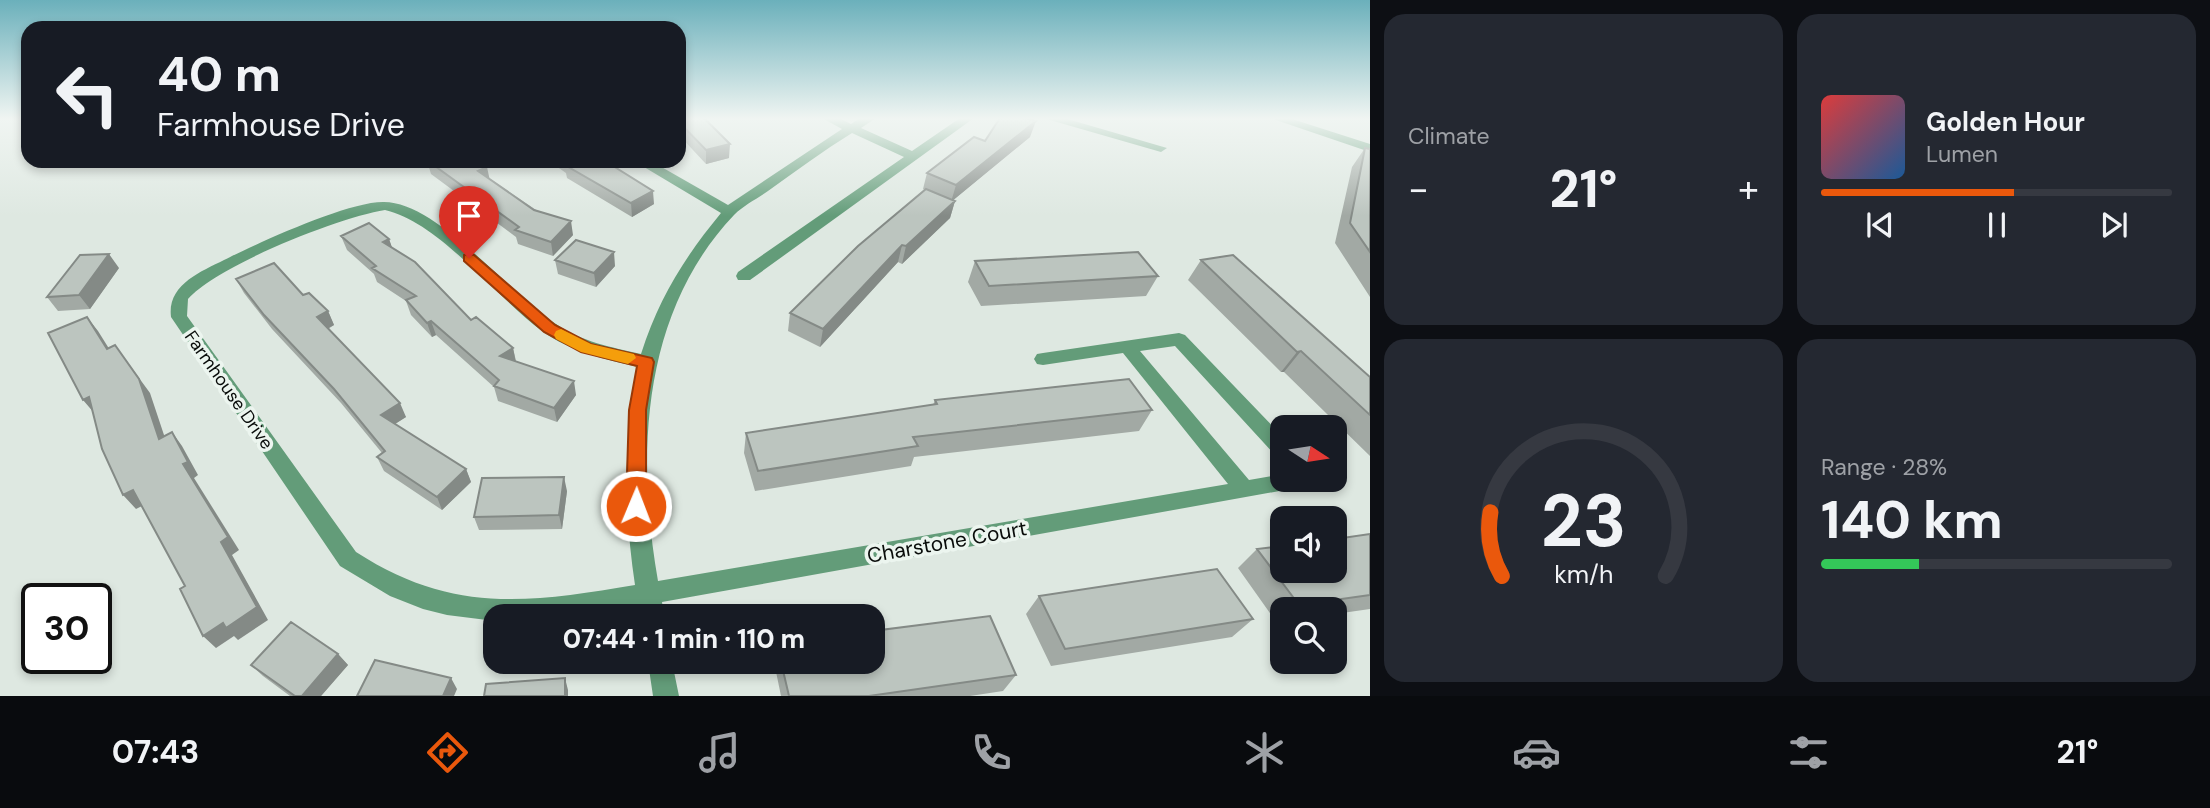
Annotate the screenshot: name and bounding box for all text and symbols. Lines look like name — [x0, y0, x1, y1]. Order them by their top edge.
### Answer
text: 40 m — [157, 42, 281, 106]
icon: left — [42, 49, 133, 140]
text: Farmhouse Drive — [157, 104, 405, 146]
text: Golden Hour — [1926, 105, 2085, 139]
text: Climate — [1408, 121, 1490, 151]
text: Lumen — [1926, 139, 1998, 169]
text: 21° — [1549, 155, 1618, 223]
text: − — [1408, 164, 1429, 214]
text: + — [1738, 164, 1759, 214]
pin — [439, 186, 499, 258]
icon: arrive — [450, 197, 488, 235]
icon: previous — [1861, 206, 1899, 244]
icon: pause — [1978, 206, 2016, 244]
icon: next — [2095, 206, 2133, 244]
street label: Farmhouse Drive — [179, 326, 279, 454]
north arrow — [1270, 415, 1348, 492]
map controls — [1270, 415, 1347, 674]
text: Range · 28% — [1821, 452, 1947, 482]
position arrow — [599, 469, 673, 543]
text: 23 — [1541, 475, 1626, 570]
text: 140 km — [1821, 486, 2003, 554]
button: sound — [1270, 506, 1347, 583]
street label: Charstone Court — [865, 514, 1029, 570]
text: km/h — [1554, 558, 1613, 591]
speed limit sign: 30 — [21, 583, 112, 674]
button: search — [1270, 597, 1347, 674]
text: 07:44 · 1 min · 110 m — [563, 622, 805, 656]
icon: directions — [423, 728, 472, 777]
icon: music — [695, 728, 744, 777]
icon: phone — [967, 728, 1016, 777]
icon: climate — [1240, 728, 1289, 777]
icon: car — [1512, 728, 1561, 777]
icon: filters — [1784, 728, 1833, 777]
text: 07:43 — [112, 731, 199, 773]
text: 21° — [2057, 731, 2098, 773]

